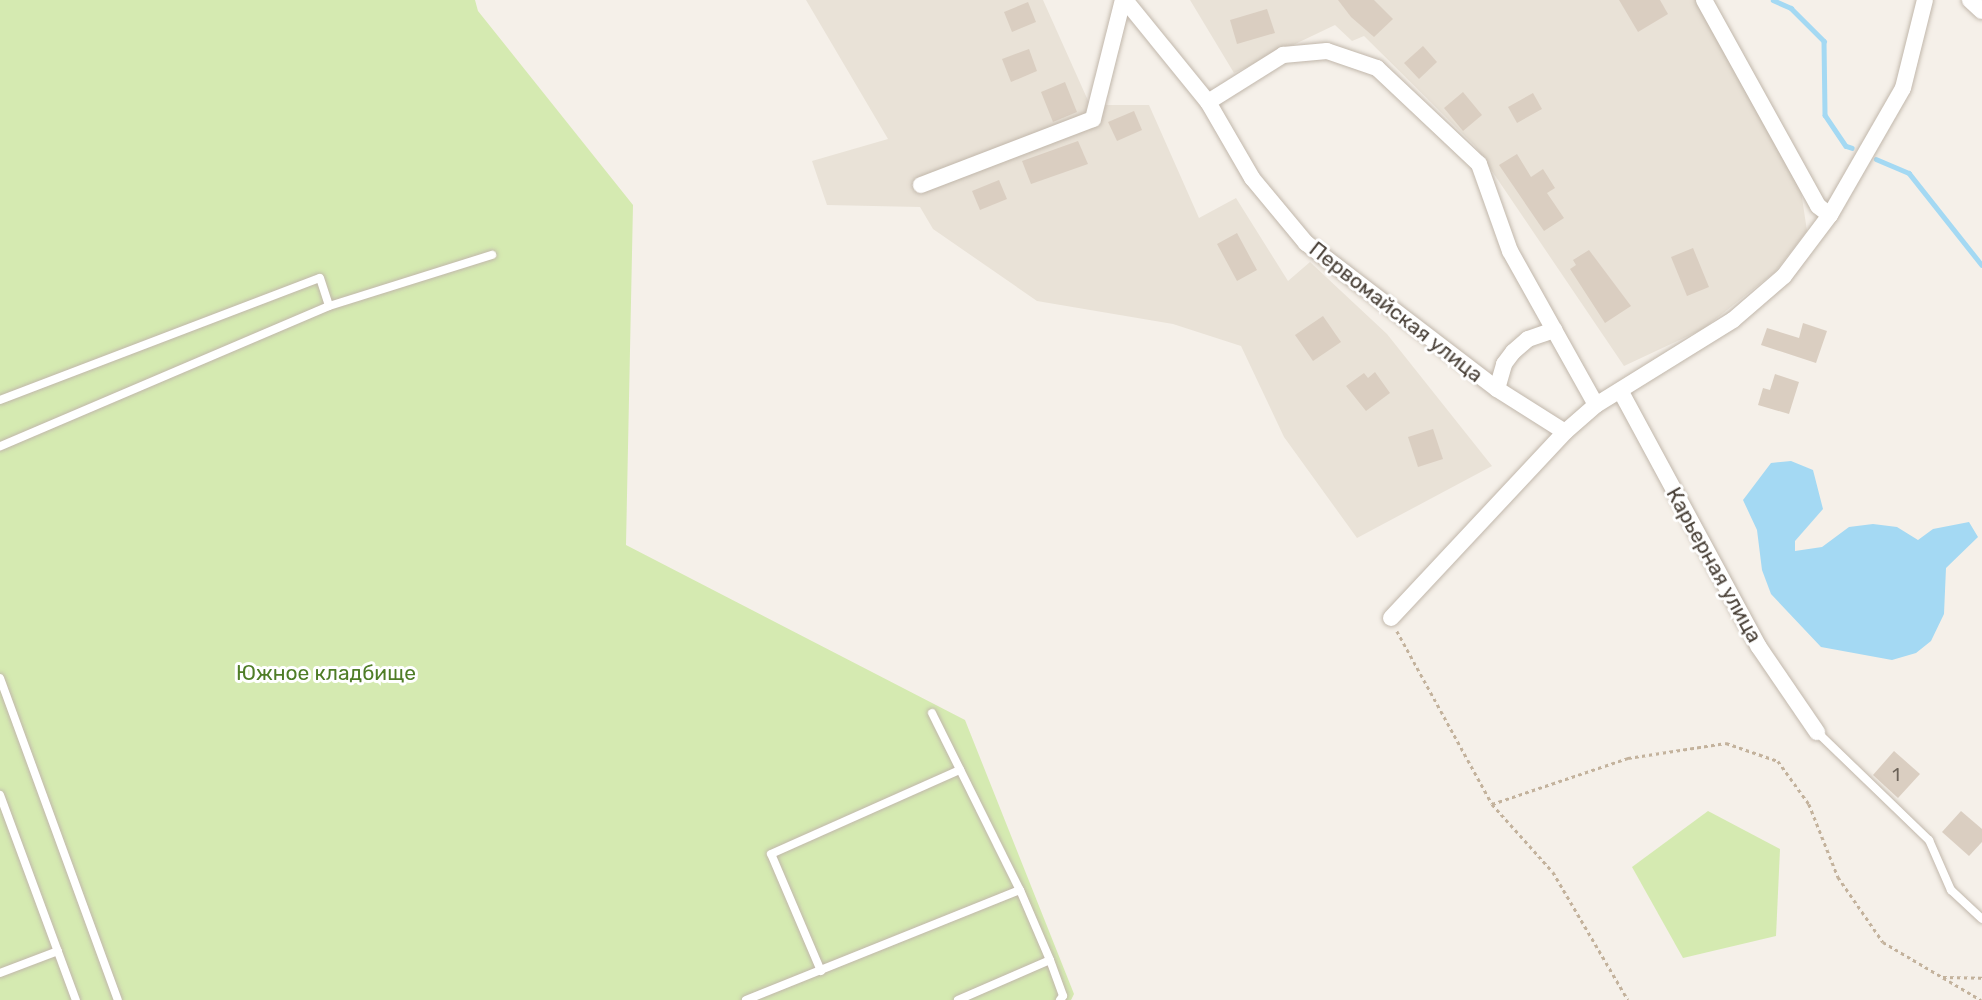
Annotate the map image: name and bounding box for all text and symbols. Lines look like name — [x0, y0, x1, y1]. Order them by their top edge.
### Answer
street label: Первомайская улица — [1304, 236, 1488, 388]
street label: Карьерная улица — [1661, 483, 1767, 647]
park label: Южное кладбище — [236, 660, 416, 686]
house number: 1 — [1892, 764, 1900, 786]

